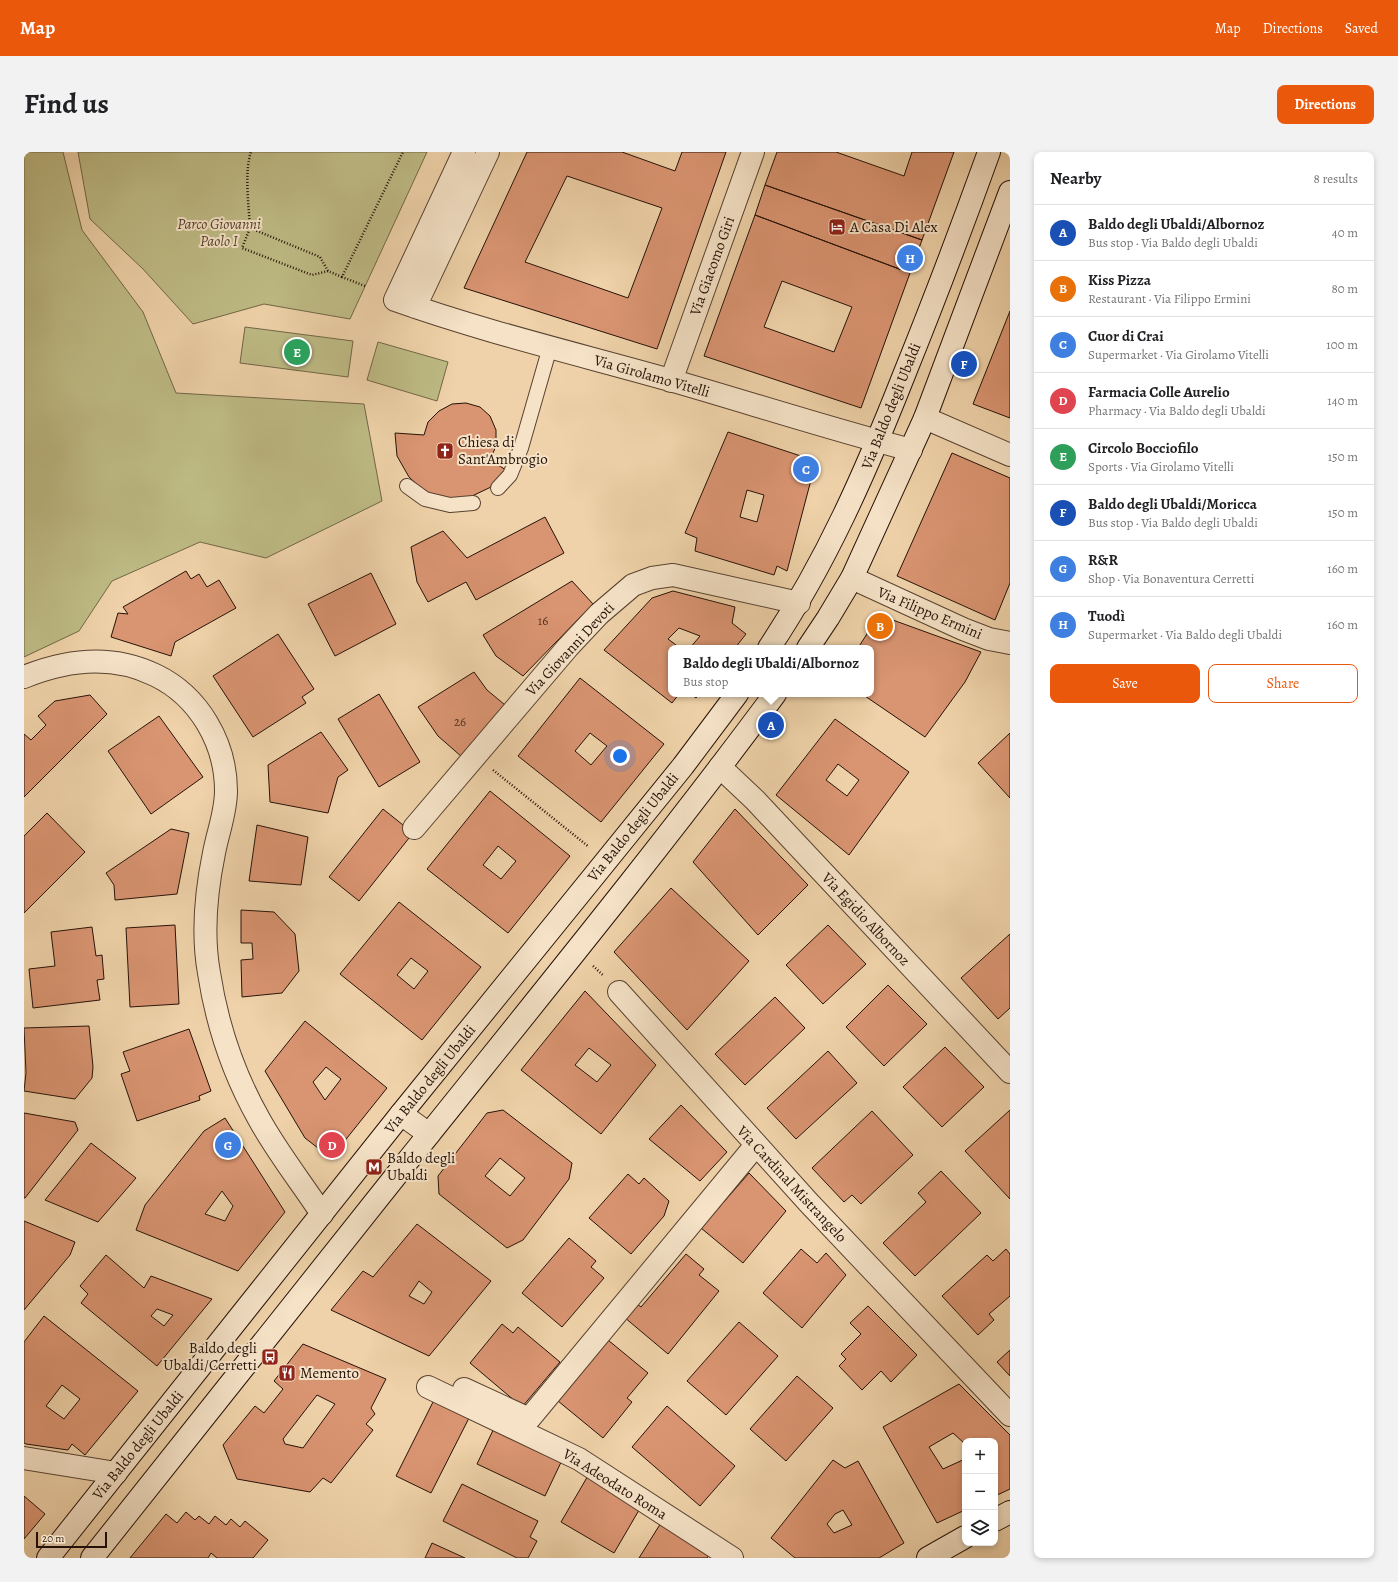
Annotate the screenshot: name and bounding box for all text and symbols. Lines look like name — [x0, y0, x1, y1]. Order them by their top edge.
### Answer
text: Map — [20, 15, 55, 41]
text: Map — [1215, 19, 1241, 38]
text: Directions — [1263, 19, 1323, 38]
text: Saved — [1345, 19, 1378, 38]
text: Find us — [24, 85, 109, 123]
button: Directions — [1277, 85, 1374, 124]
text: Nearby — [1050, 167, 1101, 190]
text: 8 results — [1314, 170, 1358, 187]
park label: Parco Giovanni Paolo I — [177, 214, 261, 251]
street label: Via Giacomo Giri — [684, 214, 739, 319]
text: Baldo degli Ubaldi/Albornoz — [1088, 214, 1264, 234]
hotel icon: A Casa Di Alex — [827, 217, 847, 237]
place label: A Casa Di Alex — [849, 217, 938, 237]
text: A — [1059, 224, 1067, 241]
text: 40 m — [1332, 224, 1358, 241]
text: Bus stop · Via Baldo degli Ubaldi — [1088, 234, 1258, 251]
pin: H — [897, 243, 923, 273]
text: Kiss Pizza — [1088, 270, 1151, 290]
text: B — [1059, 280, 1067, 297]
text: 80 m — [1331, 280, 1358, 297]
text: Restaurant · Via Filippo Ermini — [1088, 290, 1251, 307]
text: Cuor di Crai — [1088, 326, 1164, 346]
text: C — [1059, 336, 1067, 353]
text: 100 m — [1326, 336, 1358, 353]
pin: E — [284, 337, 310, 367]
street label: Via Baldo degli Ubaldi — [856, 340, 925, 473]
text: Supermarket · Via Girolamo Vitelli — [1088, 346, 1269, 363]
pin: F — [951, 349, 977, 379]
street label: Via Girolamo Vitelli — [591, 350, 712, 402]
text: Farmacia Colle Aurelio — [1088, 382, 1230, 402]
text: D — [1058, 392, 1068, 409]
text: 140 m — [1327, 392, 1358, 409]
text: Pharmacy · Via Baldo degli Ubaldi — [1088, 402, 1266, 419]
place label: Chiesa di Sant'Ambrogio — [458, 432, 548, 469]
text: Circolo Bocciofilo — [1088, 438, 1199, 458]
church icon: Chiesa di Sant'Ambrogio — [435, 441, 455, 461]
text: E — [1059, 448, 1067, 465]
text: 150 m — [1328, 448, 1358, 465]
pin: C — [793, 454, 819, 484]
text: Sports · Via Girolamo Vitelli — [1088, 458, 1234, 475]
text: Baldo degli Ubaldi/Moricca — [1088, 494, 1257, 514]
text: F — [1060, 504, 1066, 521]
text: 150 m — [1328, 504, 1358, 521]
text: Bus stop · Via Baldo degli Ubaldi — [1088, 514, 1258, 531]
text: R&R — [1088, 550, 1118, 570]
text: G — [1059, 560, 1067, 577]
text: 160 m — [1327, 560, 1358, 577]
text: Shop · Via Bonaventura Cerretti — [1088, 570, 1254, 587]
street label: Via Filippo Ermini — [874, 582, 985, 644]
street label: Via Giovanni Devoti — [521, 598, 619, 701]
text: Tuodì — [1088, 606, 1125, 626]
pin: B — [867, 611, 893, 641]
house number: 16 — [538, 612, 548, 629]
text: H — [1058, 616, 1068, 633]
text: 160 m — [1327, 616, 1358, 633]
text: Supermarket · Via Baldo degli Ubaldi — [1088, 626, 1282, 643]
popup — [668, 645, 874, 697]
text: Baldo degli Ubaldi/Albornoz — [683, 653, 859, 673]
button: Save — [1050, 664, 1200, 703]
button: Share — [1208, 664, 1358, 703]
text: Bus stop — [683, 673, 728, 690]
pin: A — [758, 710, 784, 740]
house number: 26 — [454, 713, 466, 730]
your location — [610, 746, 630, 766]
street label: Via Baldo degli Ubaldi — [582, 768, 683, 886]
street label: Via Egidio Albornoz — [817, 867, 915, 970]
street label: Via Baldo degli Ubaldi — [379, 1020, 480, 1138]
street label: Via Cardinal Mistrangelo — [732, 1121, 851, 1247]
pin: G — [215, 1130, 241, 1160]
pin: D — [319, 1130, 345, 1160]
place label: Baldo degli Ubaldi — [387, 1148, 455, 1185]
metro station icon: Baldo degli Ubaldi — [364, 1157, 384, 1177]
place label: Baldo degli Ubaldi/Cerretti — [163, 1338, 257, 1375]
bus stop icon: Baldo degli Ubaldi/Cerretti — [260, 1347, 280, 1367]
restaurant icon: Memento — [277, 1363, 297, 1383]
place label: Memento — [300, 1363, 359, 1383]
street label: Via Baldo degli Ubaldi — [87, 1386, 188, 1504]
map controls — [962, 1438, 998, 1546]
button: + — [962, 1438, 998, 1474]
street label: Via Adeodato Roma — [558, 1443, 671, 1524]
button: − — [962, 1474, 998, 1510]
button: layers — [962, 1510, 998, 1546]
scale bar — [36, 1530, 107, 1549]
text: 20 m — [42, 1531, 64, 1546]

